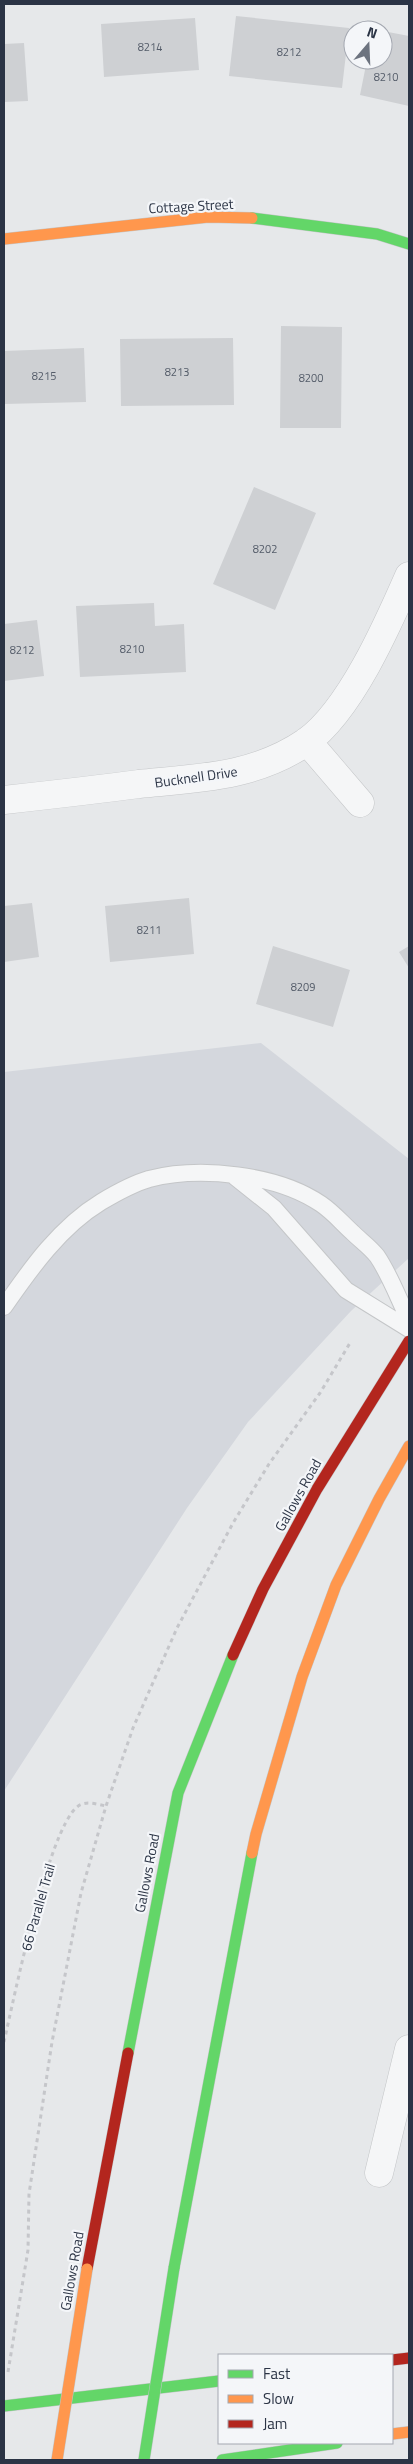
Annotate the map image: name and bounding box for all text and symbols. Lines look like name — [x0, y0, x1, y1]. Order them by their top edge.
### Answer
north arrow — [343, 20, 393, 70]
text: N — [364, 21, 380, 44]
house number: 8214 — [138, 39, 162, 55]
house number: 8212 — [277, 44, 301, 60]
house number: 8210 — [374, 69, 398, 85]
street label: Cottage Street — [148, 193, 234, 218]
house number: 8213 — [165, 364, 189, 380]
house number: 8215 — [32, 368, 56, 384]
house number: 8200 — [299, 370, 323, 386]
house number: 8202 — [253, 541, 277, 557]
house number: 8210 — [120, 641, 144, 657]
house number: 8212 — [10, 642, 34, 658]
street label: Bucknell Drive — [153, 760, 239, 793]
house number: 8211 — [137, 922, 161, 938]
house number: 8209 — [291, 979, 315, 995]
street label: Gallows Road — [269, 1455, 326, 1535]
street label: Gallows Road — [129, 1832, 164, 1914]
street label: 66 Parallel Trail — [15, 1861, 60, 1953]
street label: Gallows Road — [54, 2230, 89, 2312]
legend — [218, 2354, 393, 2444]
text: Fast — [263, 2362, 291, 2385]
text: Slow — [263, 2387, 294, 2410]
text: Jam — [263, 2412, 287, 2435]

